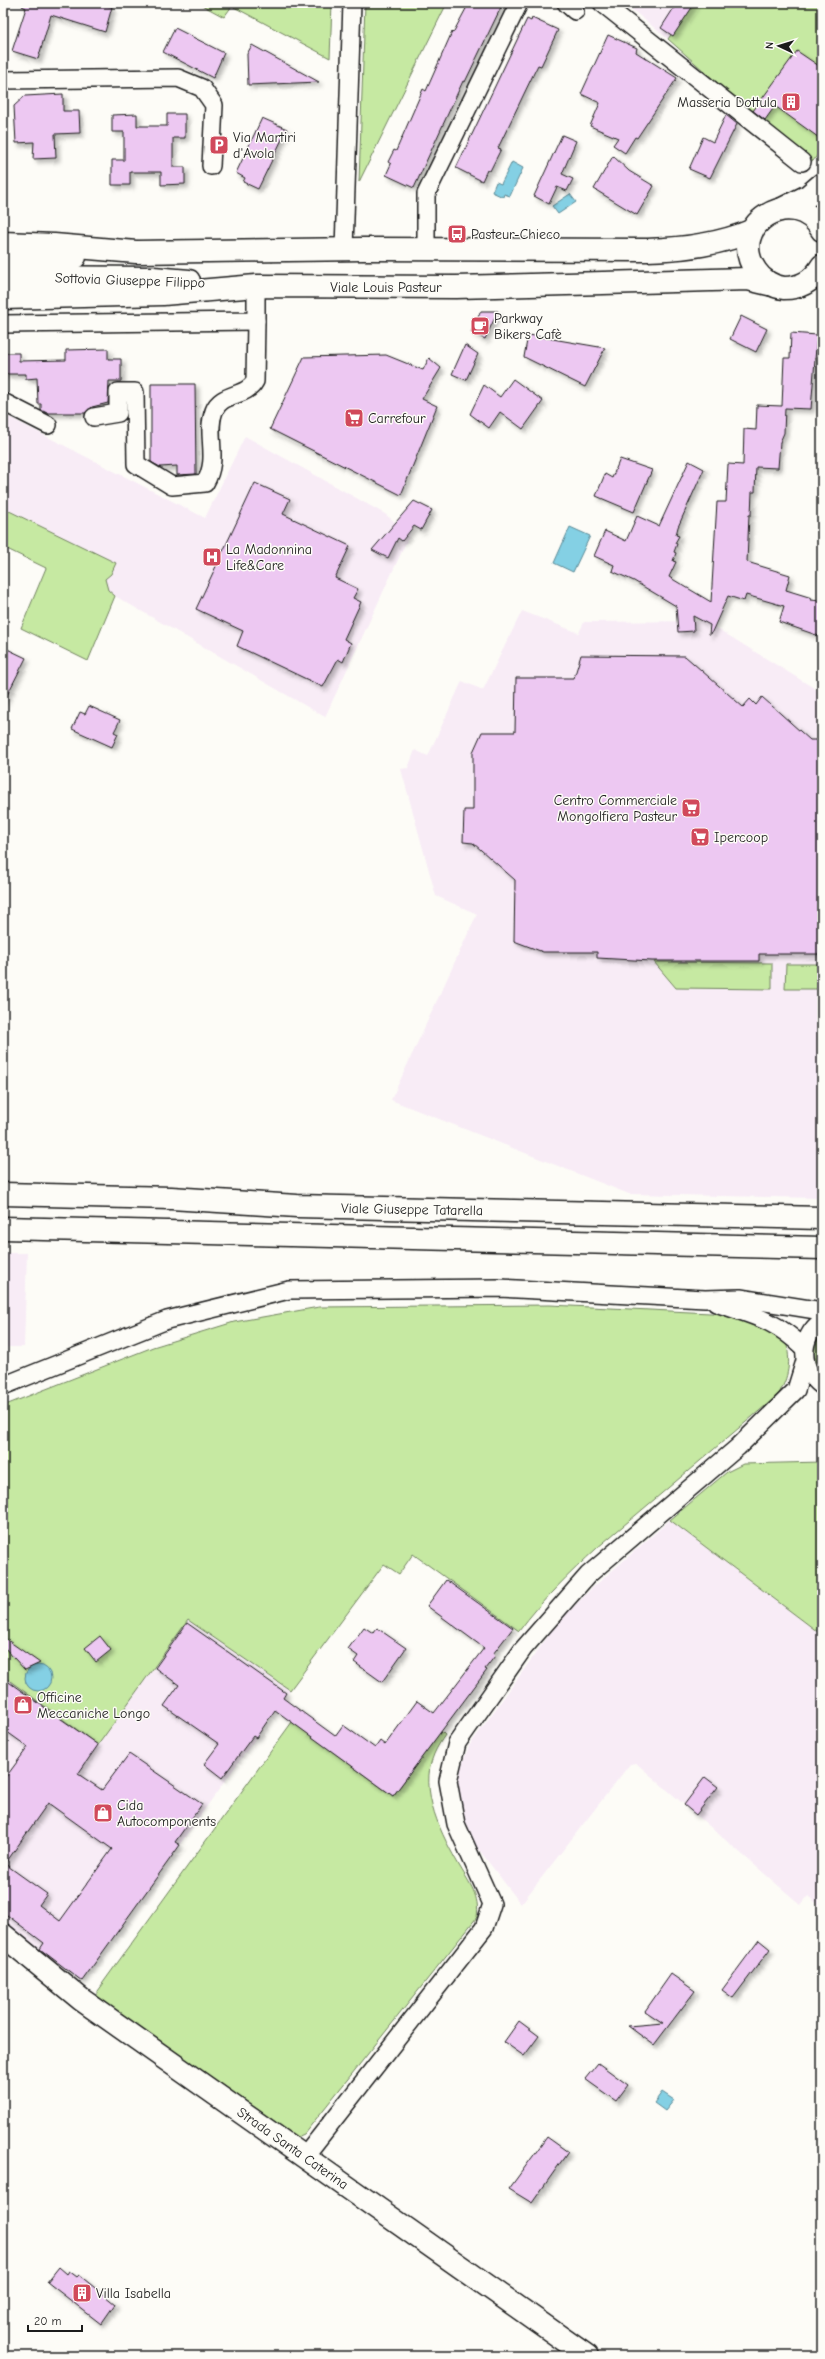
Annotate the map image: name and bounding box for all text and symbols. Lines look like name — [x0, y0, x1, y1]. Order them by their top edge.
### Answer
north arrow — [759, 26, 799, 66]
text: N — [763, 41, 776, 49]
building icon: Masseria Dottula — [780, 91, 802, 113]
place label: Masseria Dottula — [677, 94, 777, 111]
place label: Via Martiri d'Avola — [233, 129, 296, 162]
parking icon: Via Martiri d'Avola — [208, 134, 230, 156]
bus stop icon: Pasteur-Chieco — [446, 223, 468, 245]
place label: Pasteur-Chieco — [471, 226, 560, 243]
street label: Sottovia Giuseppe Filippo — [55, 269, 205, 292]
street label: Viale Louis Pasteur — [330, 279, 442, 296]
place label: Parkway Bikers Cafè — [494, 310, 562, 343]
cafe icon: Parkway Bikers Cafè — [469, 315, 491, 337]
supermarket icon: Carrefour — [343, 407, 365, 429]
place label: Carrefour — [368, 410, 426, 427]
place label: La Madonnina Life&Care — [226, 541, 312, 574]
hospital icon: La Madonnina Life&Care — [201, 546, 223, 568]
place label: Centro Commerciale Mongolfiera Pasteur — [554, 792, 677, 825]
supermarket icon: Centro Commerciale Mongolfiera Pasteur — [680, 797, 702, 819]
supermarket icon: Ipercoop — [689, 826, 711, 848]
place label: Ipercoop — [714, 829, 768, 846]
street label: Viale Giuseppe Tatarella — [341, 1200, 483, 1219]
place label: Officine Meccaniche Longo — [37, 1689, 150, 1722]
shop icon: Officine Meccaniche Longo — [12, 1694, 34, 1716]
place label: Cida Autocomponents — [117, 1797, 216, 1830]
shop icon: Cida Autocomponents — [92, 1802, 114, 1824]
street label: Strada Santa Caterina — [234, 2104, 352, 2193]
building icon: Villa Isabella — [71, 2282, 93, 2304]
place label: Villa Isabella — [96, 2285, 171, 2302]
scale bar — [28, 2307, 82, 2333]
text: 20 m — [34, 2314, 62, 2328]

